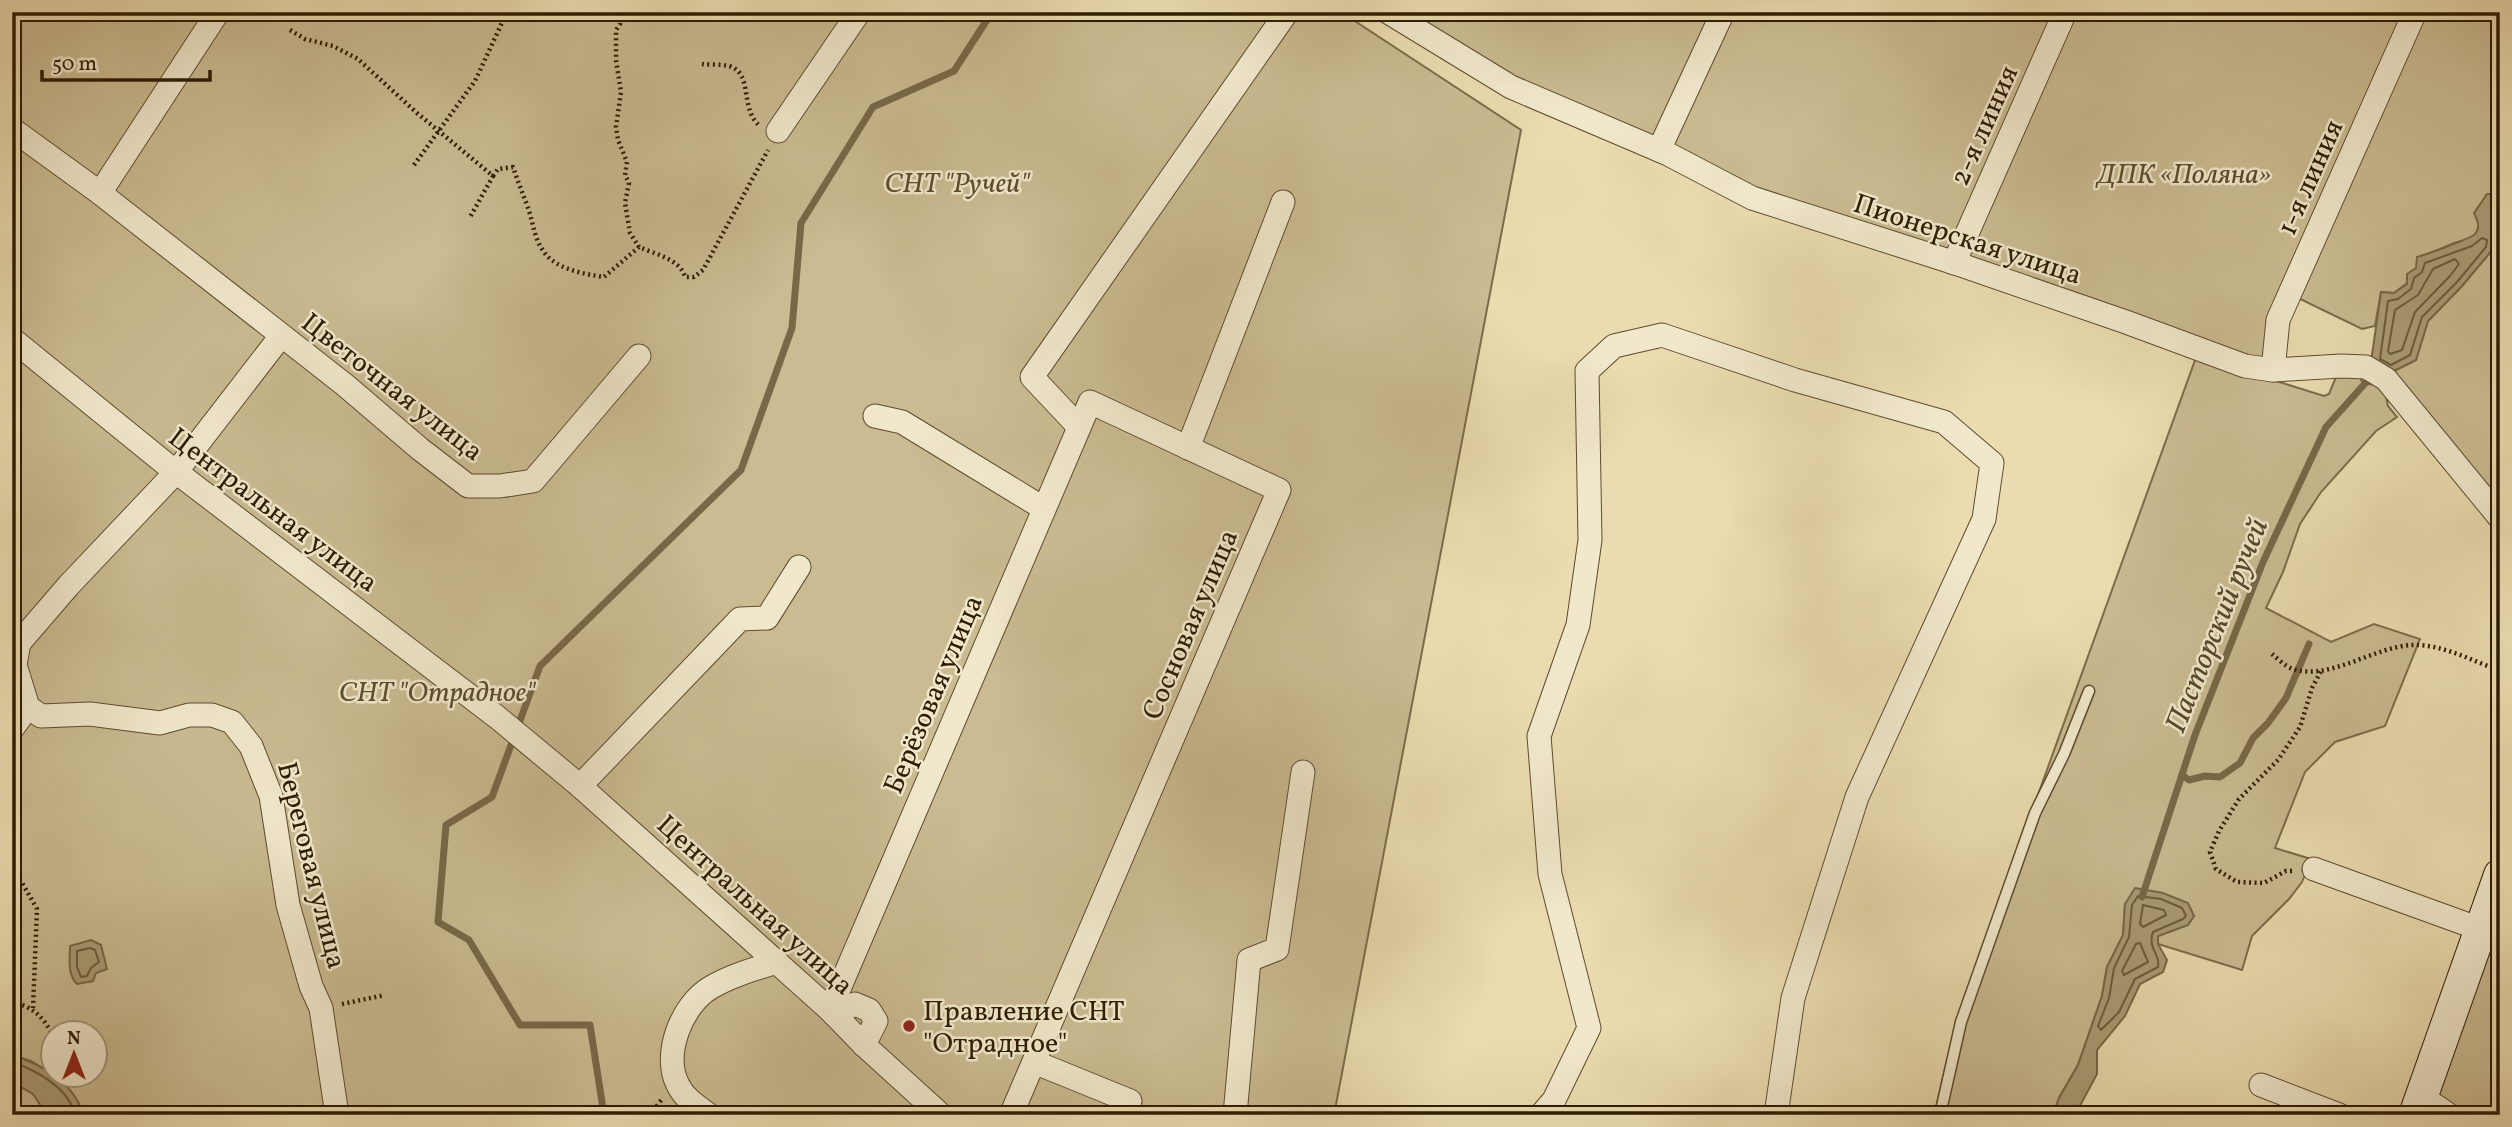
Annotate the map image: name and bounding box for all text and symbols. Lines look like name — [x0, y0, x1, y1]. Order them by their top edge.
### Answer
scale bar — [42, 38, 210, 82]
text: 50 m — [52, 50, 97, 79]
street label: 2-я линия — [1941, 60, 2029, 192]
street label: 1-я линия — [2268, 114, 2354, 242]
park label: ДПК «Поляна» — [2095, 156, 2271, 195]
park label: СНТ "Ручей" — [884, 165, 1031, 204]
street label: Пионерская улица — [1848, 185, 2086, 296]
street label: Цветочная улица — [292, 304, 491, 472]
street label: Центральная улица — [160, 419, 385, 603]
water label: Пасторский ручей — [2156, 512, 2280, 739]
street label: Сосновая улица — [1134, 524, 1249, 726]
street label: Берёзовая улица — [875, 590, 994, 800]
park label: СНТ "Отрадное" — [339, 674, 537, 713]
street label: Береговая улица — [266, 758, 355, 973]
street label: Центральная улица — [647, 807, 862, 1005]
place label: Правление СНТ "Отрадное" — [923, 993, 1125, 1064]
north arrow — [38, 1018, 108, 1088]
marker: Правление СНТ "Отрадное" — [901, 1018, 917, 1034]
text: N — [67, 1026, 81, 1052]

